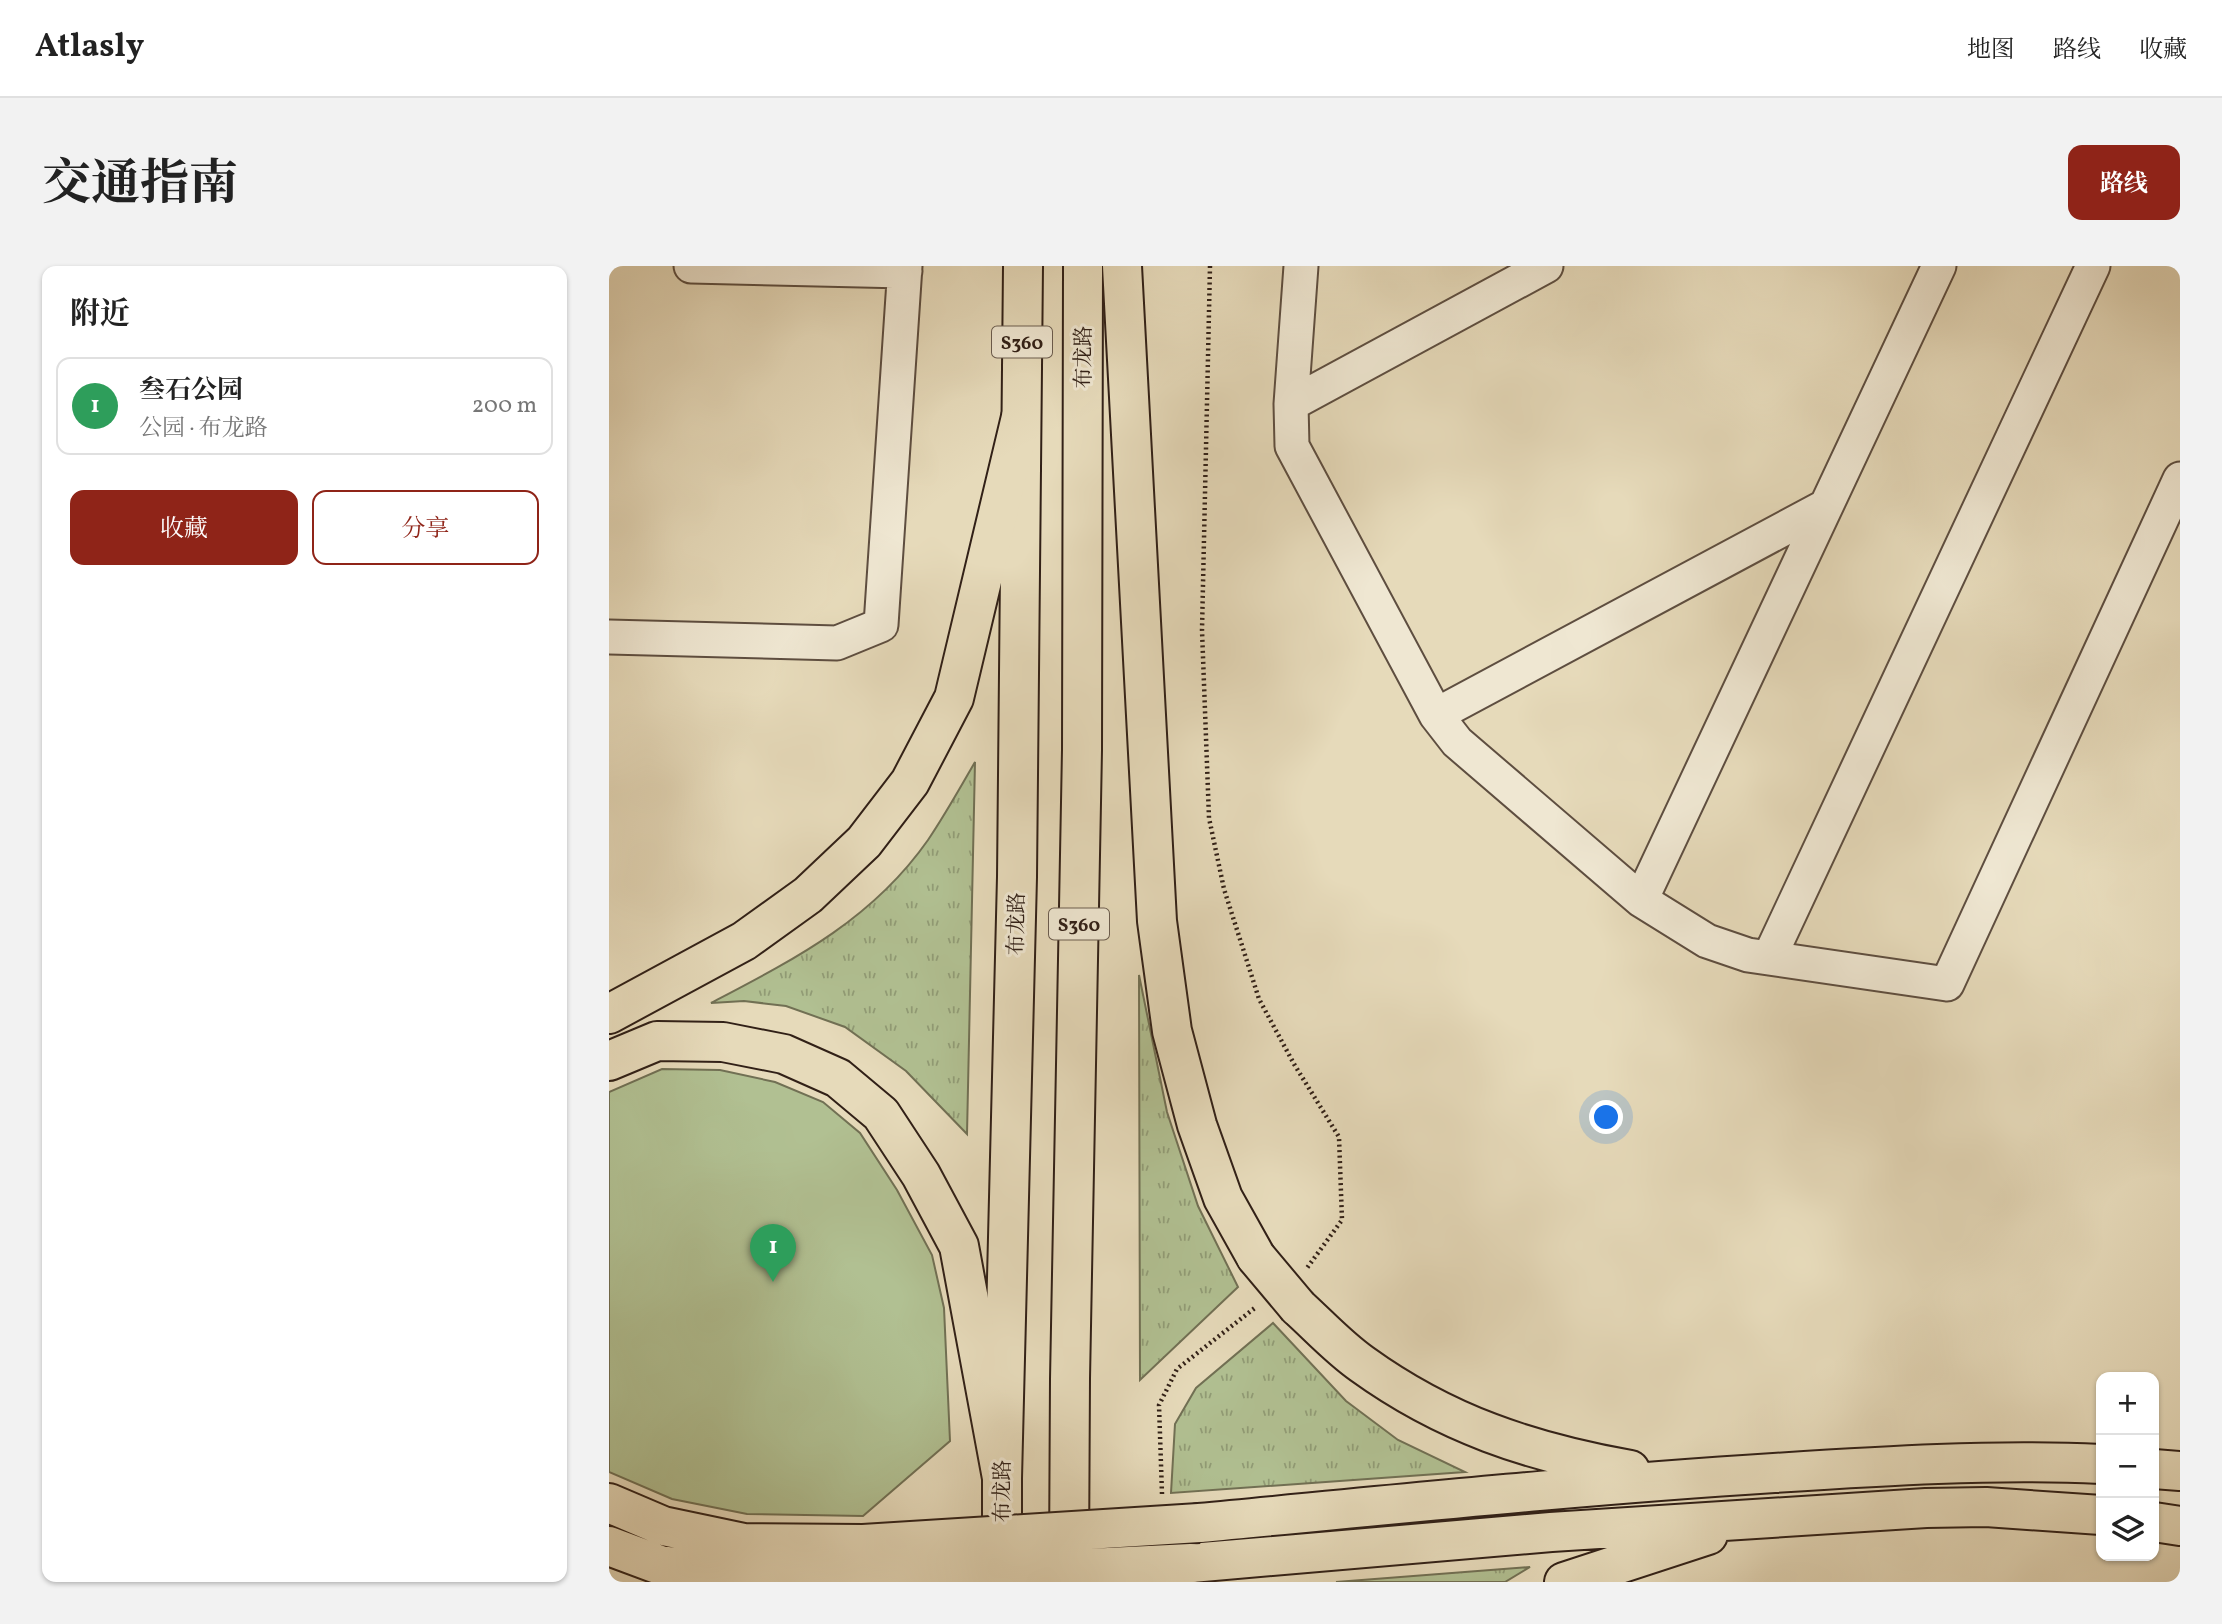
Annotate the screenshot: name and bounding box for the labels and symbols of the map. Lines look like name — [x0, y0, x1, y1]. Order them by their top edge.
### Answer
road number: S360 — [992, 326, 1052, 358]
street label: 布龙路 — [1070, 326, 1099, 389]
street label: 布龙路 — [1002, 892, 1033, 956]
road number: S360 — [1049, 908, 1109, 940]
your location — [1589, 1100, 1623, 1134]
pin: 1 — [750, 1224, 796, 1282]
street label: 布龙路 — [989, 1460, 1018, 1523]

